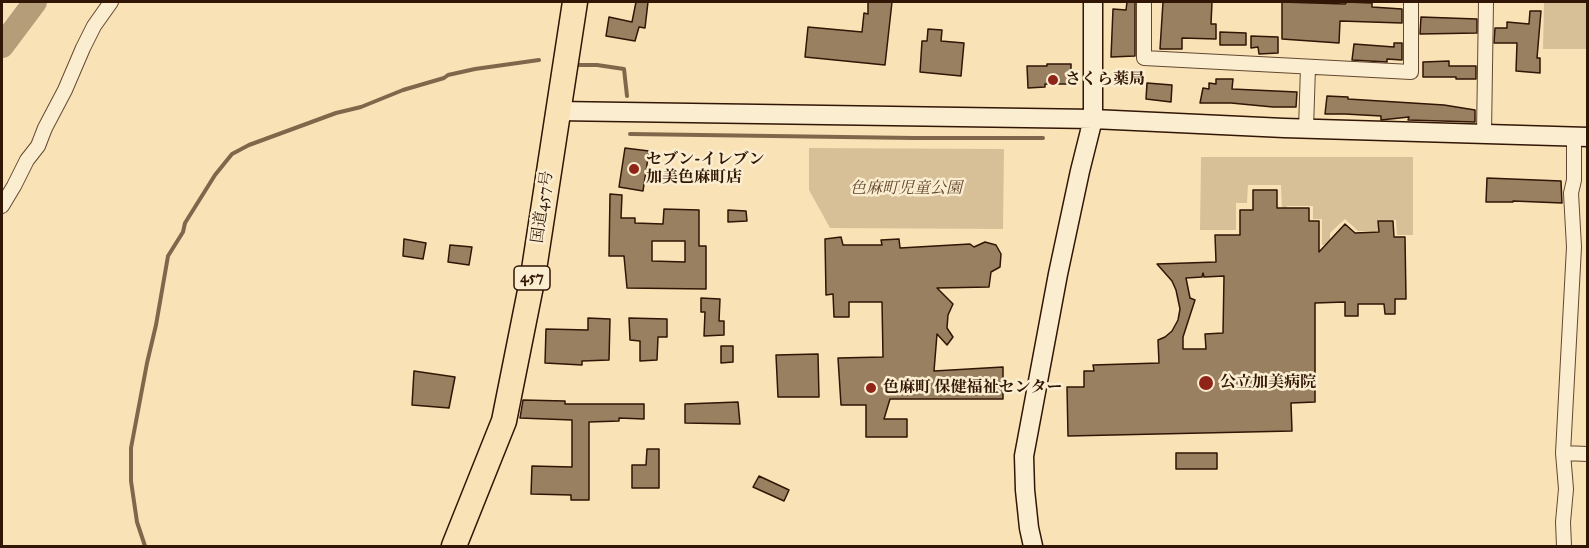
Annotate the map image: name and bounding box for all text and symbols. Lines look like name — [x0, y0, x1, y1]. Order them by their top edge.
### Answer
place label: さくら薬局 — [1065, 70, 1145, 90]
marker: さくら薬局 — [1046, 73, 1060, 87]
place label: セブン-イレブン 加美色麻町店 — [646, 150, 765, 188]
marker: セブン-イレブン 加美色麻町店 — [627, 162, 641, 176]
street label: 国道457号 — [528, 170, 558, 244]
park label: 色麻町児童公園 — [850, 179, 962, 199]
road number: 457 — [514, 266, 550, 290]
place label: 公立加美病院 — [1220, 373, 1316, 393]
marker: 公立加美病院 — [1197, 374, 1215, 392]
place label: 色麻町 保健福祉センター — [883, 378, 1062, 398]
marker: 色麻町 保健福祉センター — [864, 381, 878, 395]

